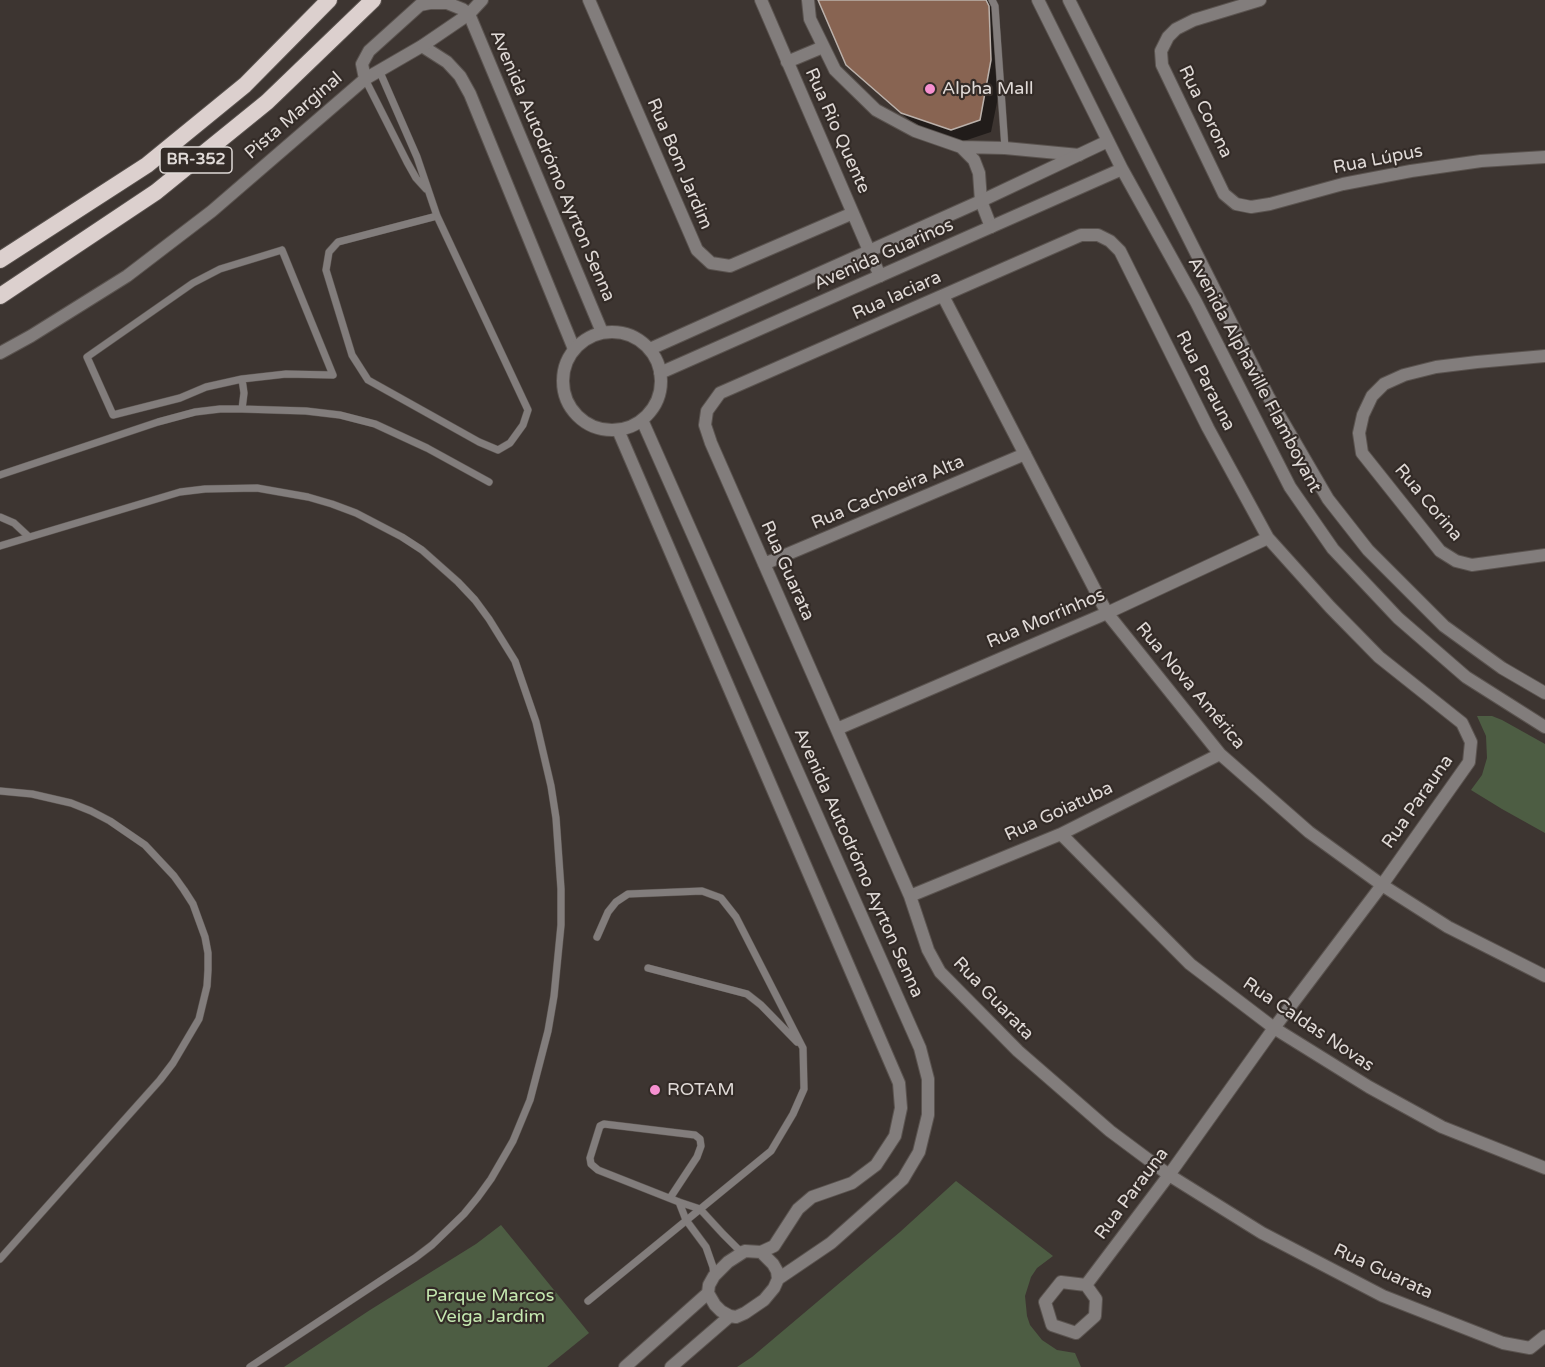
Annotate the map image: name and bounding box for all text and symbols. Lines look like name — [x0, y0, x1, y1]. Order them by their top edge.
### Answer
street label: Avenida Autodrómo Ayrton Senna — [485, 27, 619, 305]
street label: Rua Corona — [1173, 62, 1237, 162]
street label: Rua Rio Quente — [800, 65, 874, 197]
street label: Pista Marginal — [241, 68, 347, 164]
place label: Alpha Mall — [942, 78, 1033, 100]
marker: Alpha Mall — [923, 82, 937, 96]
street label: Rua Bom Jardim — [642, 95, 716, 233]
street label: Rua Lúpus — [1331, 141, 1425, 179]
road number: BR-352 — [160, 147, 232, 173]
street label: Avenida Guarinos — [811, 215, 957, 295]
street label: Avenida Alphaville Flamboyant — [1183, 254, 1325, 496]
street label: Rua Iaciara — [849, 267, 945, 325]
street label: Rua Parauna — [1171, 327, 1239, 435]
street label: Rua Cachoeira Alta — [808, 451, 968, 535]
street label: Rua Corina — [1389, 460, 1467, 546]
street label: Rua Guarata — [755, 518, 819, 624]
street label: Rua Morrinhos — [984, 584, 1108, 654]
street label: Rua Nova América — [1131, 618, 1249, 754]
street label: Avenida Autodrómo Ayrton Senna — [789, 725, 927, 1001]
street label: Rua Parauna — [1378, 751, 1458, 853]
street label: Rua Goiatuba — [1001, 778, 1117, 846]
street label: Rua Guarata — [948, 953, 1038, 1045]
street label: Rua Caldas Novas — [1238, 973, 1378, 1077]
place label: ROTAM — [667, 1079, 735, 1101]
marker: ROTAM — [648, 1083, 662, 1097]
street label: Rua Parauna — [1090, 1144, 1174, 1244]
street label: Rua Guarata — [1330, 1240, 1436, 1304]
park label: Parque Marcos Veiga Jardim — [426, 1285, 554, 1328]

